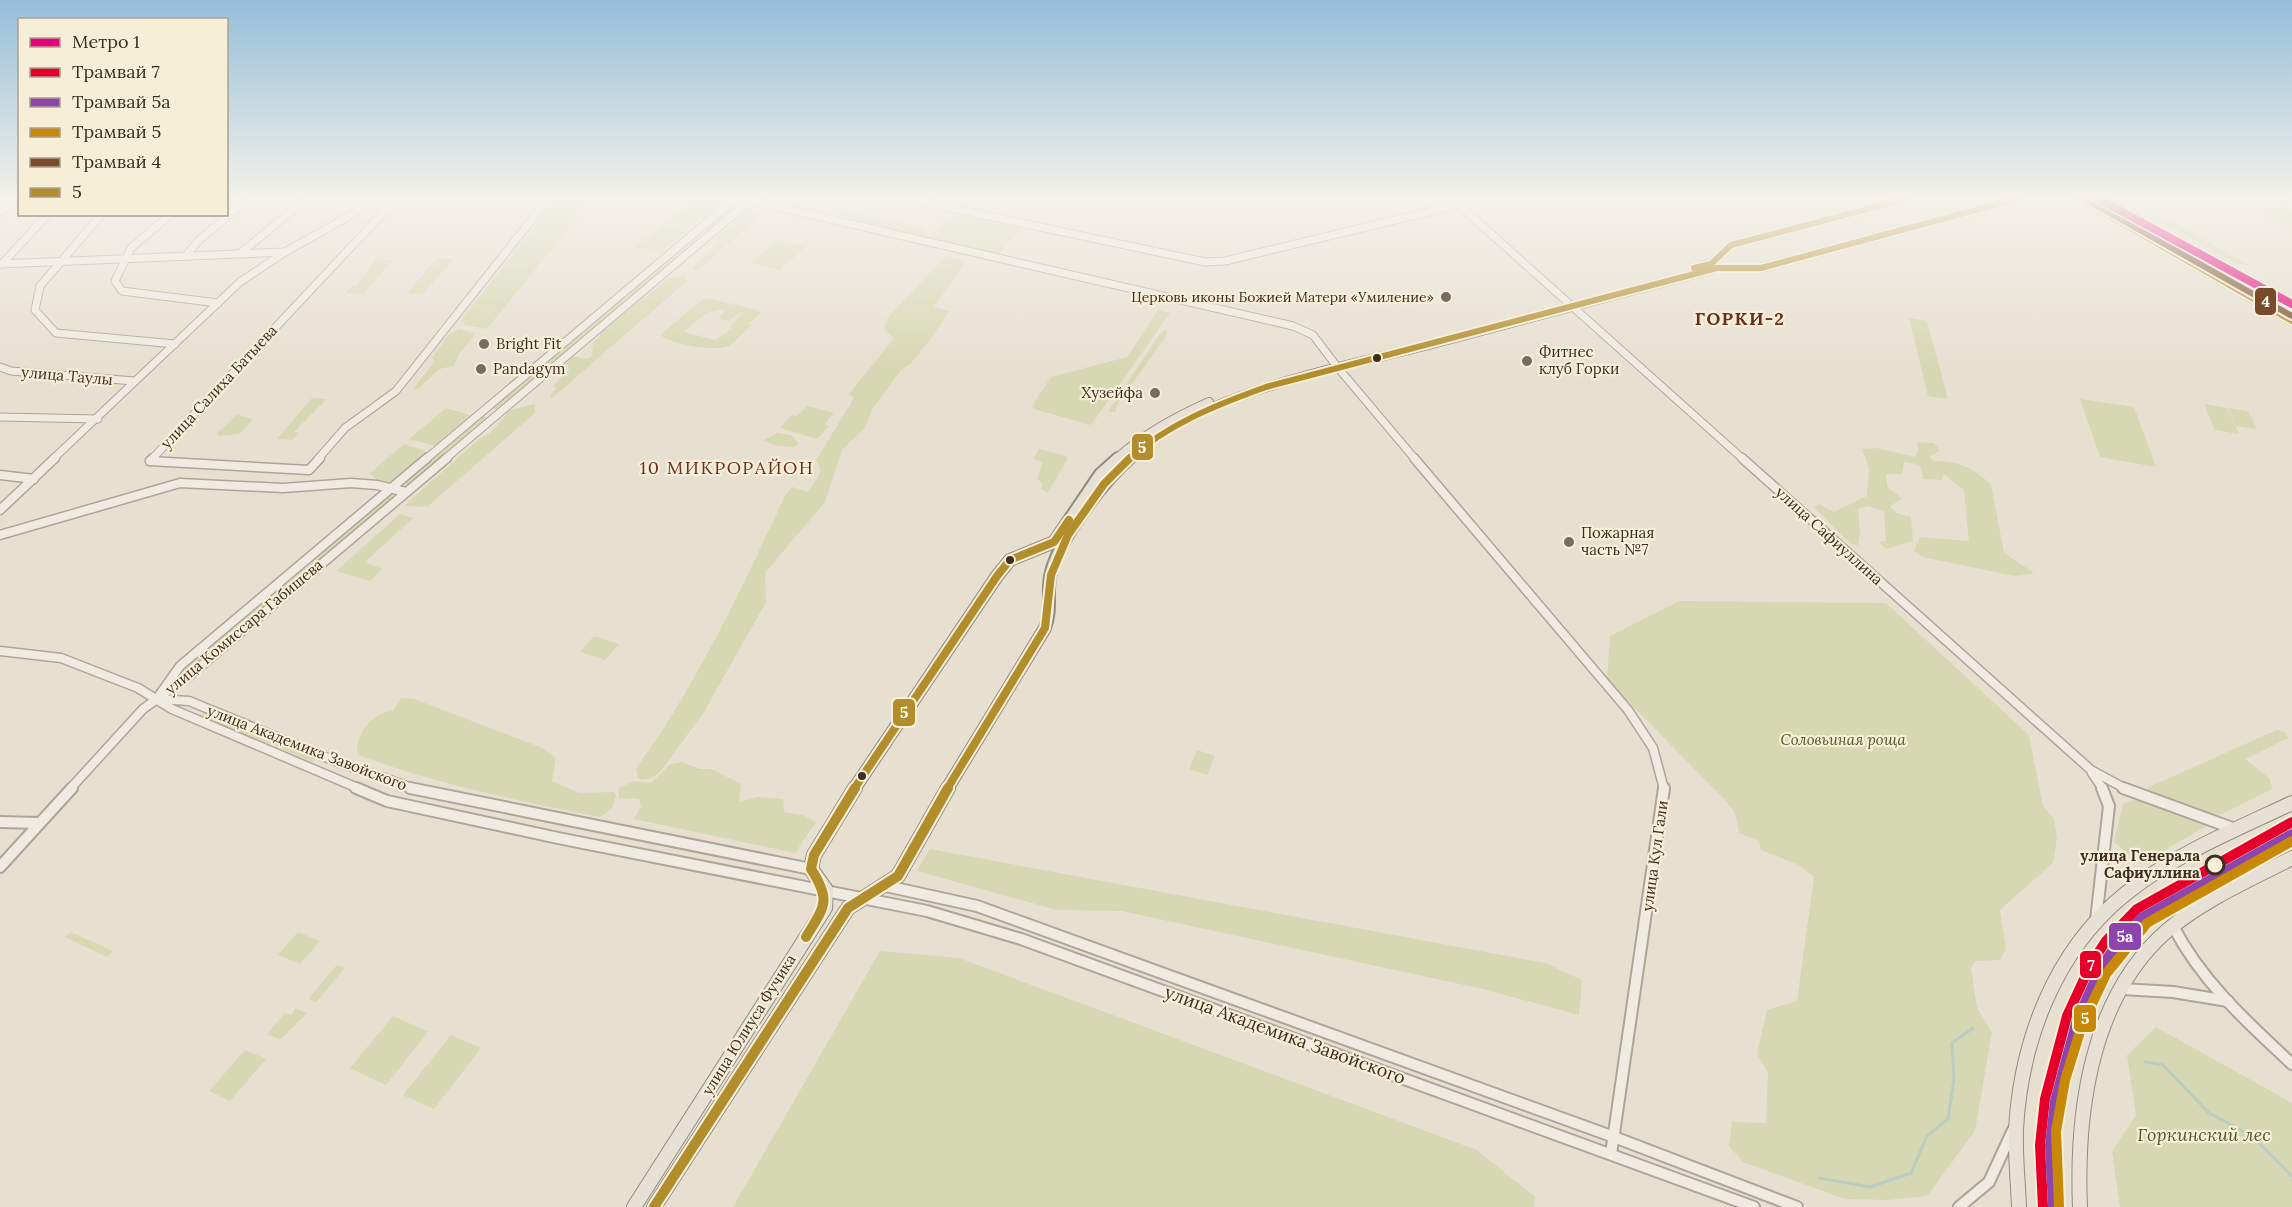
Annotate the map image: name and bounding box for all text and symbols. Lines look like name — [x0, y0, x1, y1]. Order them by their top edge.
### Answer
legend — [18, 18, 228, 216]
text: Метро 1 — [72, 30, 140, 53]
text: Трамвай 7 — [72, 60, 160, 83]
text: Трамвай 5а — [72, 90, 171, 113]
text: Трамвай 5 — [72, 120, 161, 143]
text: Трамвай 4 — [72, 150, 162, 173]
text: 5 — [72, 180, 82, 203]
line badge: 4 — [2254, 287, 2277, 316]
place label: Церковь иконы Божией Матери «Умиление» — [1131, 288, 1434, 306]
marker: Церковь иконы Божией Матери «Умиление» — [1439, 290, 1453, 304]
text: 4 — [2262, 291, 2271, 311]
district label: ГОРКИ-2 — [1695, 307, 1785, 330]
street label: улица Салиха Батыева — [156, 321, 281, 453]
place label: Bright Fit — [496, 334, 562, 353]
marker: Bright Fit — [477, 337, 491, 351]
place label: Фитнес клуб Горки — [1539, 342, 1619, 378]
unlabelled marker — [1371, 352, 1383, 364]
marker: Фитнес клуб Горки — [1520, 354, 1534, 368]
place label: Pandagym — [493, 359, 565, 378]
street label: улица Таулы — [20, 362, 114, 389]
marker: Pandagym — [474, 362, 488, 376]
place label: Хузейфа — [1081, 383, 1143, 402]
marker: Хузейфа — [1148, 386, 1162, 400]
line badge: 5 — [1131, 433, 1154, 461]
text: 5 — [1138, 437, 1147, 457]
district label: 10 МИКРОРАЙОН — [640, 456, 814, 479]
street label: улица Сафиуллина — [1772, 482, 1887, 589]
place label: Пожарная часть №7 — [1581, 523, 1654, 559]
marker: Пожарная часть №7 — [1562, 535, 1576, 549]
unlabelled marker — [1004, 554, 1016, 566]
street label: улица Комиссара Габишева — [161, 555, 327, 698]
line badge: 5 — [892, 698, 916, 727]
street label: улица Академика Завойского — [205, 701, 410, 795]
text: 5 — [900, 702, 909, 722]
park label: Соловьиная роща — [1780, 730, 1906, 749]
unlabelled marker — [856, 770, 868, 782]
street label: улица Кул Гали — [1637, 799, 1672, 913]
place label: улица Генерала Сафиуллина — [2080, 846, 2200, 882]
marker: улица Генерала Сафиуллина — [2205, 855, 2225, 875]
line badge: 5а — [2108, 922, 2142, 951]
text: 5а — [2116, 926, 2134, 946]
line badge: 7 — [2079, 950, 2102, 979]
street label: улица Юлиуса Фучика — [697, 951, 800, 1099]
text: 7 — [2087, 955, 2095, 975]
street label: улица Академика Завойского — [1161, 980, 1409, 1089]
line badge: 5 — [2073, 1004, 2097, 1033]
text: 5 — [2081, 1008, 2090, 1028]
park label: Горкинский лес — [2137, 1123, 2271, 1146]

